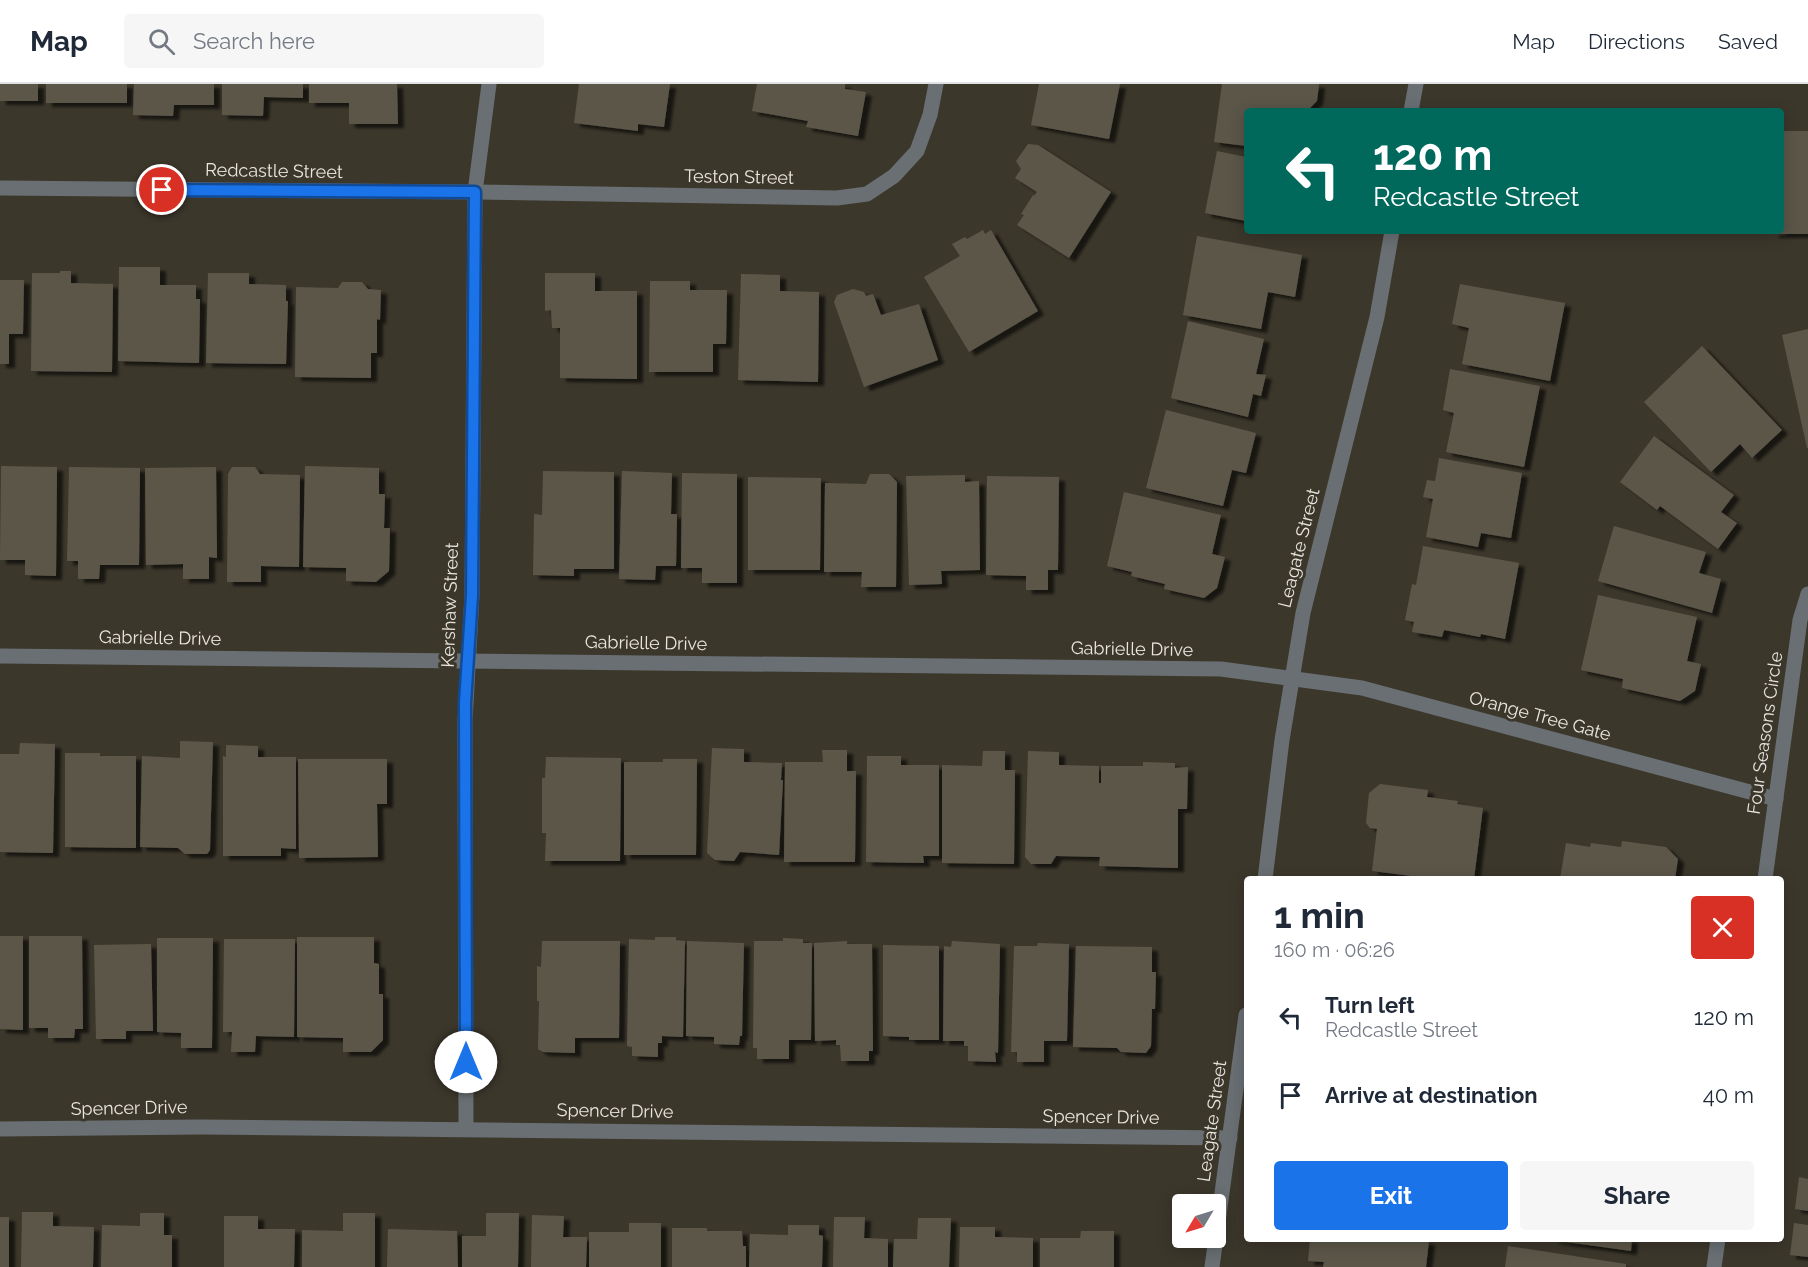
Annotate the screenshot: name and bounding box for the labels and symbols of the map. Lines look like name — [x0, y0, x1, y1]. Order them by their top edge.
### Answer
street label: Redcastle Street — [205, 159, 343, 182]
pin — [136, 164, 187, 215]
street label: Teston Street — [684, 165, 794, 188]
street label: Leagate Street — [1274, 486, 1324, 610]
street label: Kershaw Street — [437, 542, 462, 668]
street label: Gabrielle Drive — [99, 626, 222, 649]
street label: Gabrielle Drive — [585, 631, 708, 654]
street label: Gabrielle Drive — [1071, 637, 1194, 660]
street label: Four Seasons Circle — [1743, 650, 1786, 816]
street label: Orange Tree Gate — [1467, 686, 1614, 745]
position arrow — [434, 1030, 498, 1094]
street label: Leagate Street — [1193, 1059, 1230, 1183]
street label: Spencer Drive — [70, 1096, 188, 1119]
street label: Spencer Drive — [556, 1099, 674, 1122]
street label: Spencer Drive — [1042, 1105, 1160, 1128]
north arrow — [1172, 1194, 1226, 1248]

